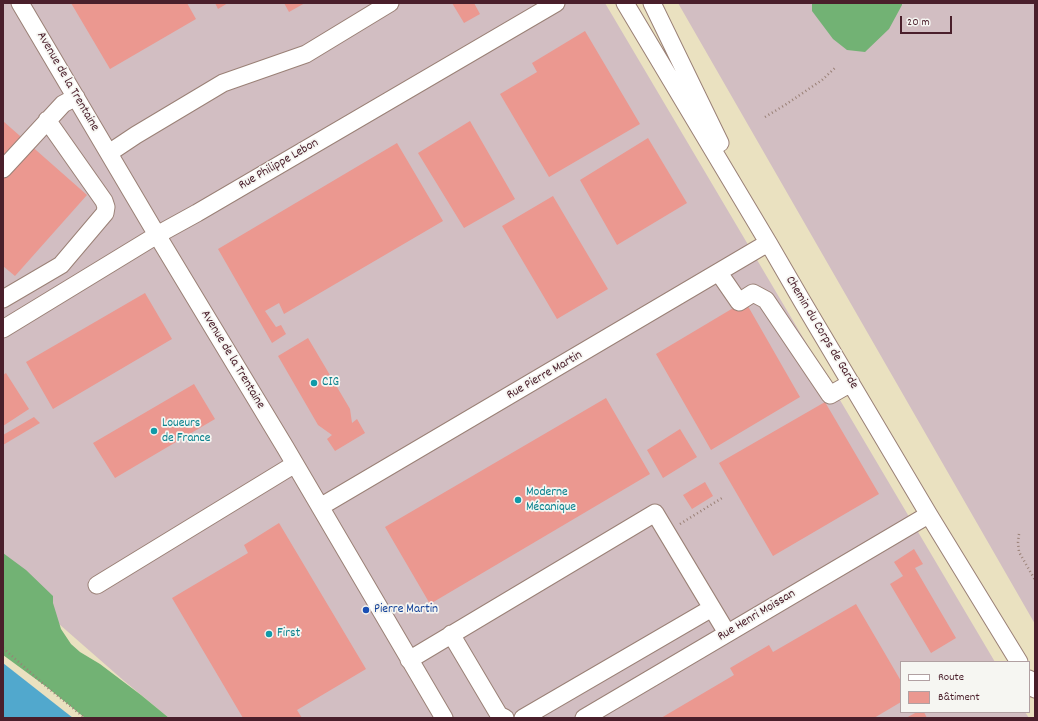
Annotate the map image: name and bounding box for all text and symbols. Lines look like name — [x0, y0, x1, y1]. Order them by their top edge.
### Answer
scale bar — [902, 8, 954, 34]
text: 20 m — [907, 14, 930, 31]
street label: Avenue de la Trentaine — [32, 29, 102, 135]
street label: Rue Philippe Lebon — [236, 136, 322, 194]
street label: Chemin du Corps de Garde — [781, 274, 861, 392]
street label: Avenue de la Trentaine — [196, 308, 268, 412]
street label: Rue Pierre Martin — [504, 348, 586, 404]
place label: CIG — [322, 375, 339, 391]
marker: CIG — [309, 378, 319, 388]
place label: Loueurs de France — [162, 416, 210, 447]
marker: Loueurs de France — [149, 426, 159, 436]
place label: Moderne Mécanique — [526, 485, 576, 516]
marker: Moderne Mécanique — [513, 495, 523, 505]
street label: Rue Henri Moissan — [715, 587, 799, 645]
place label: Pierre Martin — [374, 602, 438, 618]
marker: Pierre Martin — [361, 605, 371, 615]
place label: First — [277, 626, 300, 642]
marker: First — [264, 629, 274, 639]
legend — [900, 661, 1030, 713]
text: Route — [938, 669, 964, 686]
text: Bâtiment — [938, 689, 980, 706]

